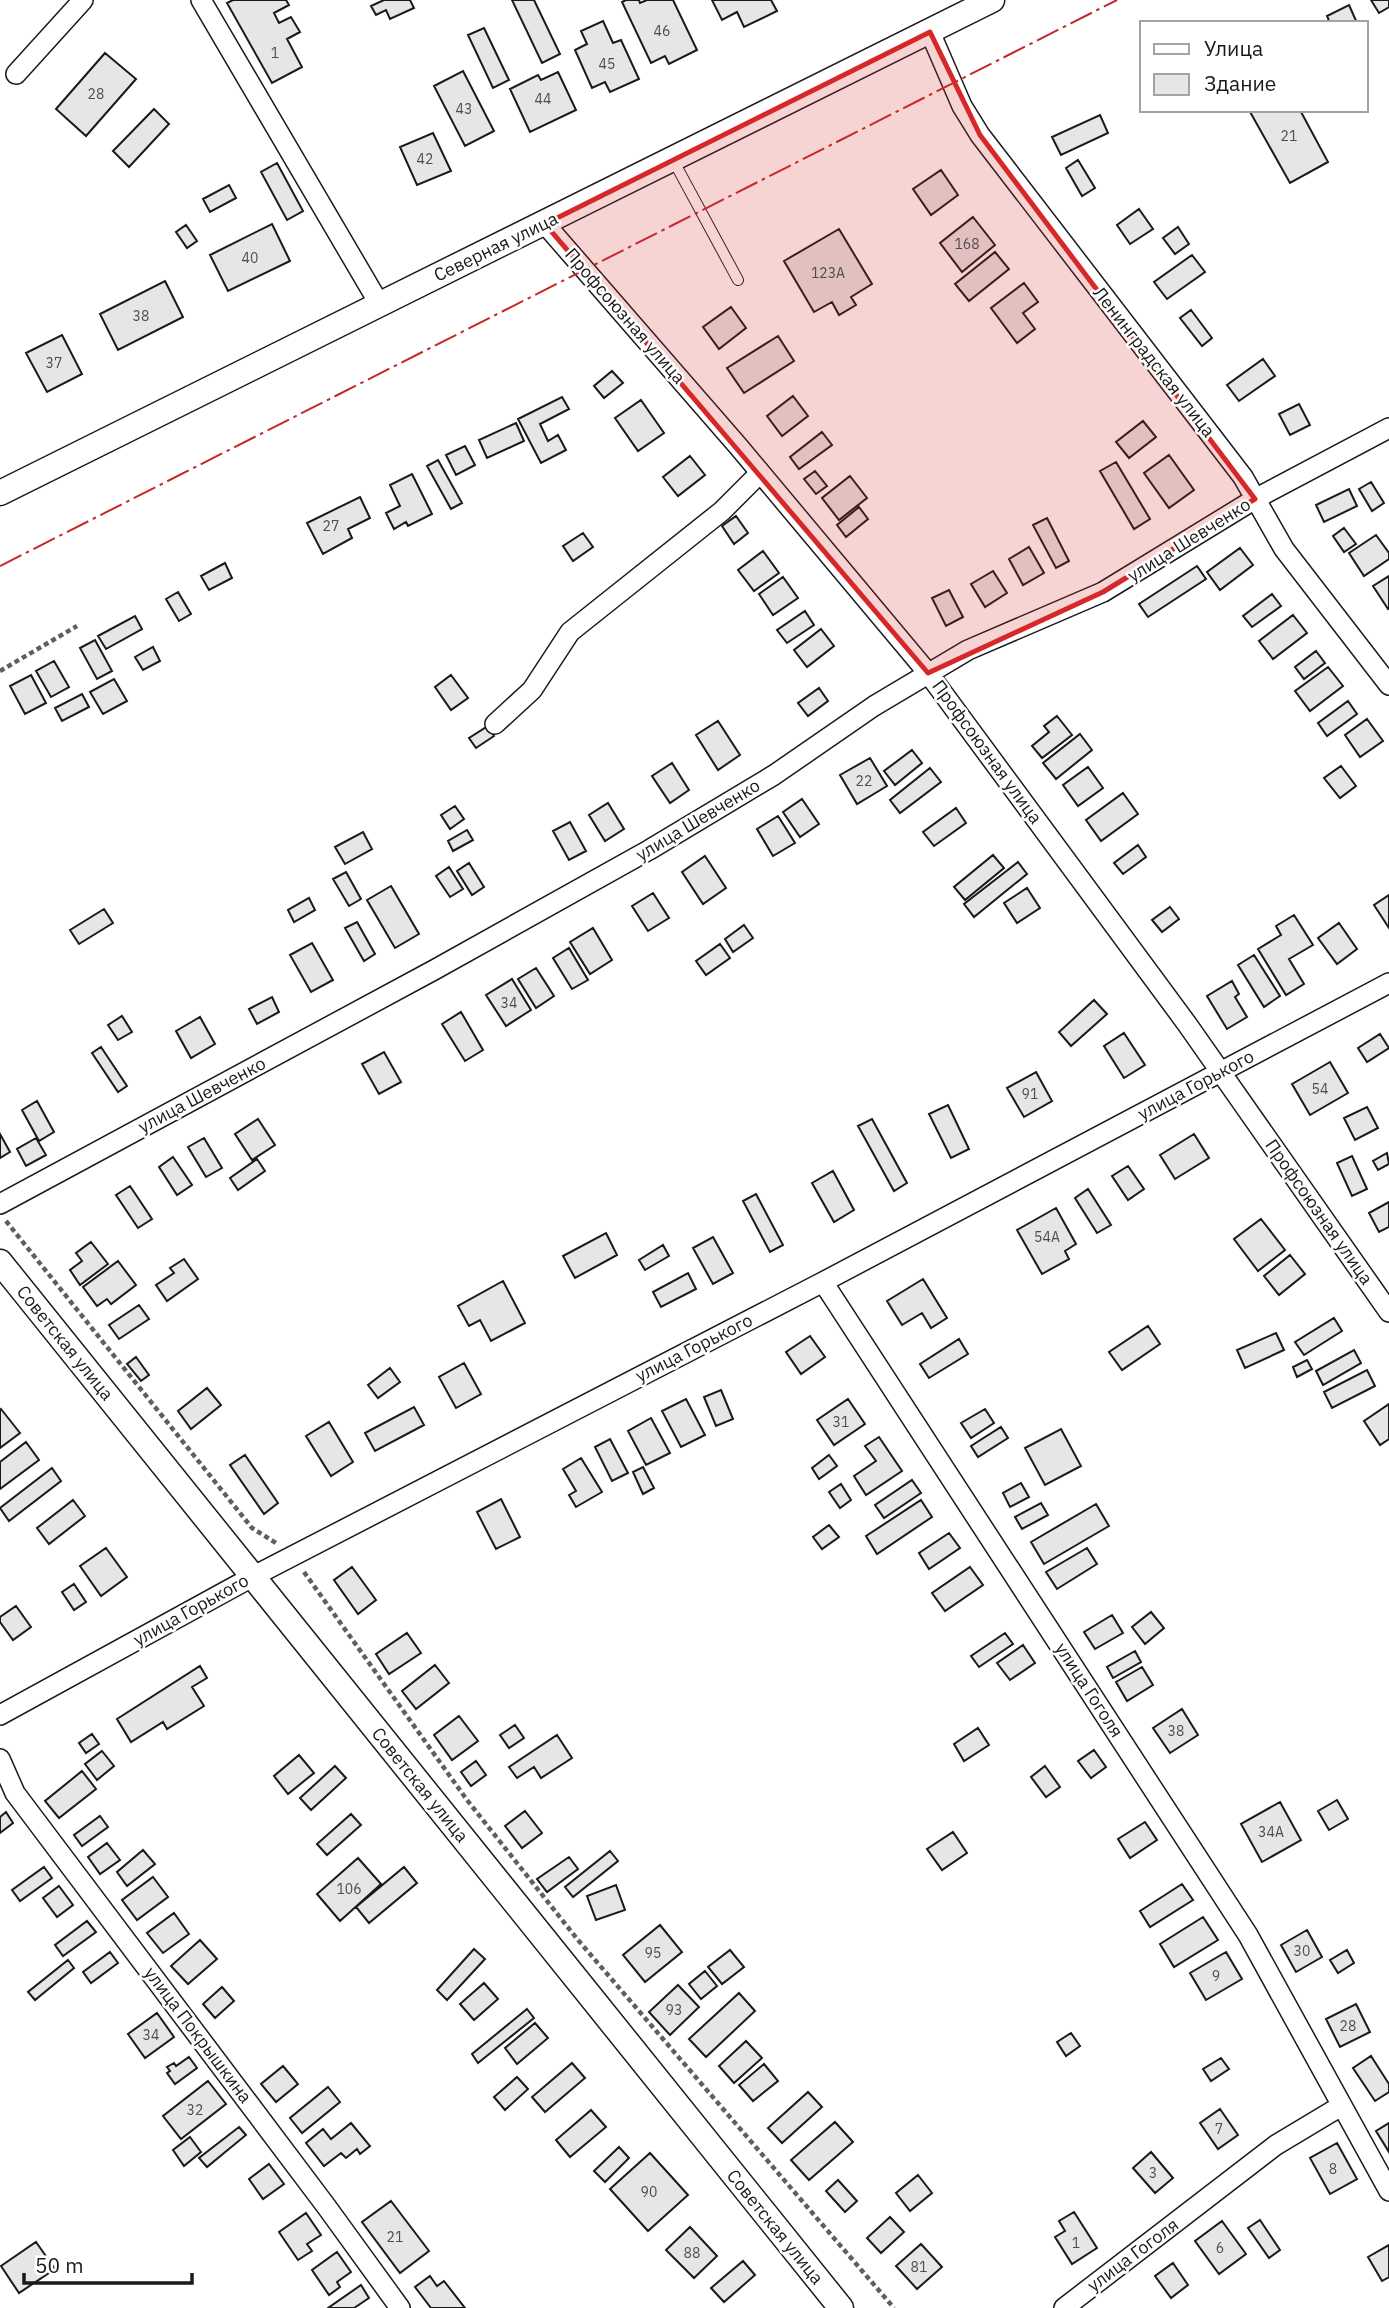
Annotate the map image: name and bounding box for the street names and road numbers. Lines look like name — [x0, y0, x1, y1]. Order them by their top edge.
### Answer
street label: Северная улица — [430, 206, 562, 287]
street label: Профсоюзная улица — [560, 243, 691, 389]
street label: Ленинградская улица — [1088, 282, 1221, 442]
street label: улица Шевченко — [1123, 492, 1255, 587]
street label: Профсоюзная улица — [927, 675, 1048, 829]
street label: улица Шевченко — [631, 773, 764, 866]
street label: улица Горького — [1134, 1044, 1258, 1125]
street label: улица Шевченко — [134, 1051, 269, 1138]
street label: Профсоюзная улица — [1261, 1134, 1379, 1289]
street label: Советская улица — [12, 1281, 119, 1405]
street label: улица Горького — [631, 1308, 756, 1387]
street label: улица Горького — [129, 1568, 252, 1651]
street label: улица Гоголя — [1050, 1638, 1129, 1742]
street label: Советская улица — [367, 1723, 474, 1847]
street label: улица Покрышкина — [140, 1962, 257, 2108]
street label: Советская улица — [722, 2165, 829, 2289]
street label: улица Гоголя — [1082, 2213, 1183, 2296]

